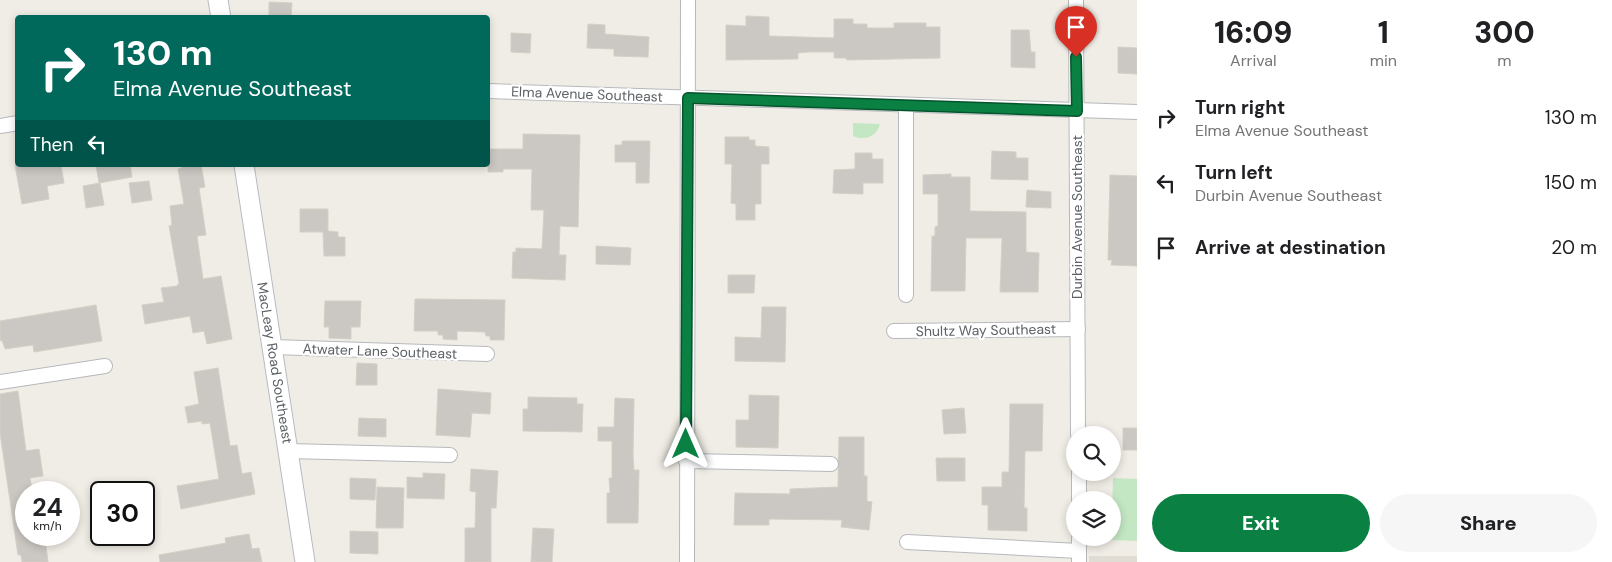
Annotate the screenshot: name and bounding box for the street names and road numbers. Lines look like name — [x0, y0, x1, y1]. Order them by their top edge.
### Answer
street label: Elma Avenue Southeast — [511, 82, 663, 106]
street label: Durbin Avenue Southeast — [1068, 135, 1086, 299]
street label: MacLeay Road Southeast — [253, 281, 297, 445]
street label: Shultz Way Southeast — [916, 320, 1056, 340]
street label: Atwater Lane Southeast — [302, 339, 458, 363]

